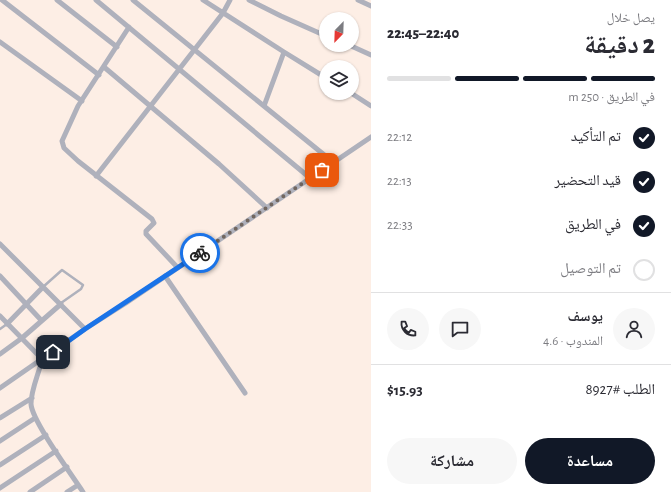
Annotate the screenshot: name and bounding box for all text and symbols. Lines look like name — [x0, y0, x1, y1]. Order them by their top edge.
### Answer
north arrow — [319, 12, 359, 52]
map controls — [319, 12, 359, 100]
text: يصل خلال — [607, 12, 655, 25]
text: 22:40–22:45 — [387, 26, 459, 41]
text: 2 دقيقة — [584, 32, 655, 58]
button: layers — [319, 60, 359, 100]
text: في الطريق · 250 m — [568, 91, 655, 104]
icon: check — [633, 127, 655, 149]
text: تم التأكيد — [571, 129, 621, 144]
text: 22:12 — [387, 131, 412, 144]
pin — [305, 153, 339, 187]
icon: bag — [311, 159, 333, 181]
icon: check — [633, 171, 655, 193]
text: قيد التحضير — [554, 173, 621, 188]
text: 22:13 — [387, 175, 412, 188]
icon: check — [633, 215, 655, 237]
text: في الطريق — [565, 217, 621, 232]
text: 22:33 — [387, 219, 413, 232]
courier — [180, 233, 220, 273]
icon: bike — [189, 242, 211, 264]
text: تم التوصيل — [560, 261, 621, 276]
button: phone — [387, 308, 429, 350]
button: chat — [439, 308, 481, 350]
button: person — [613, 308, 655, 350]
text: يوسف — [568, 309, 603, 324]
pin — [36, 335, 70, 369]
text: المندوب · 4.6 — [543, 335, 603, 348]
icon: home — [42, 341, 64, 363]
text: الطلب #8927 — [585, 382, 655, 397]
text: $15.93 — [387, 383, 423, 398]
button: مشاركة — [387, 438, 517, 484]
button: مساعدة — [525, 438, 655, 484]

